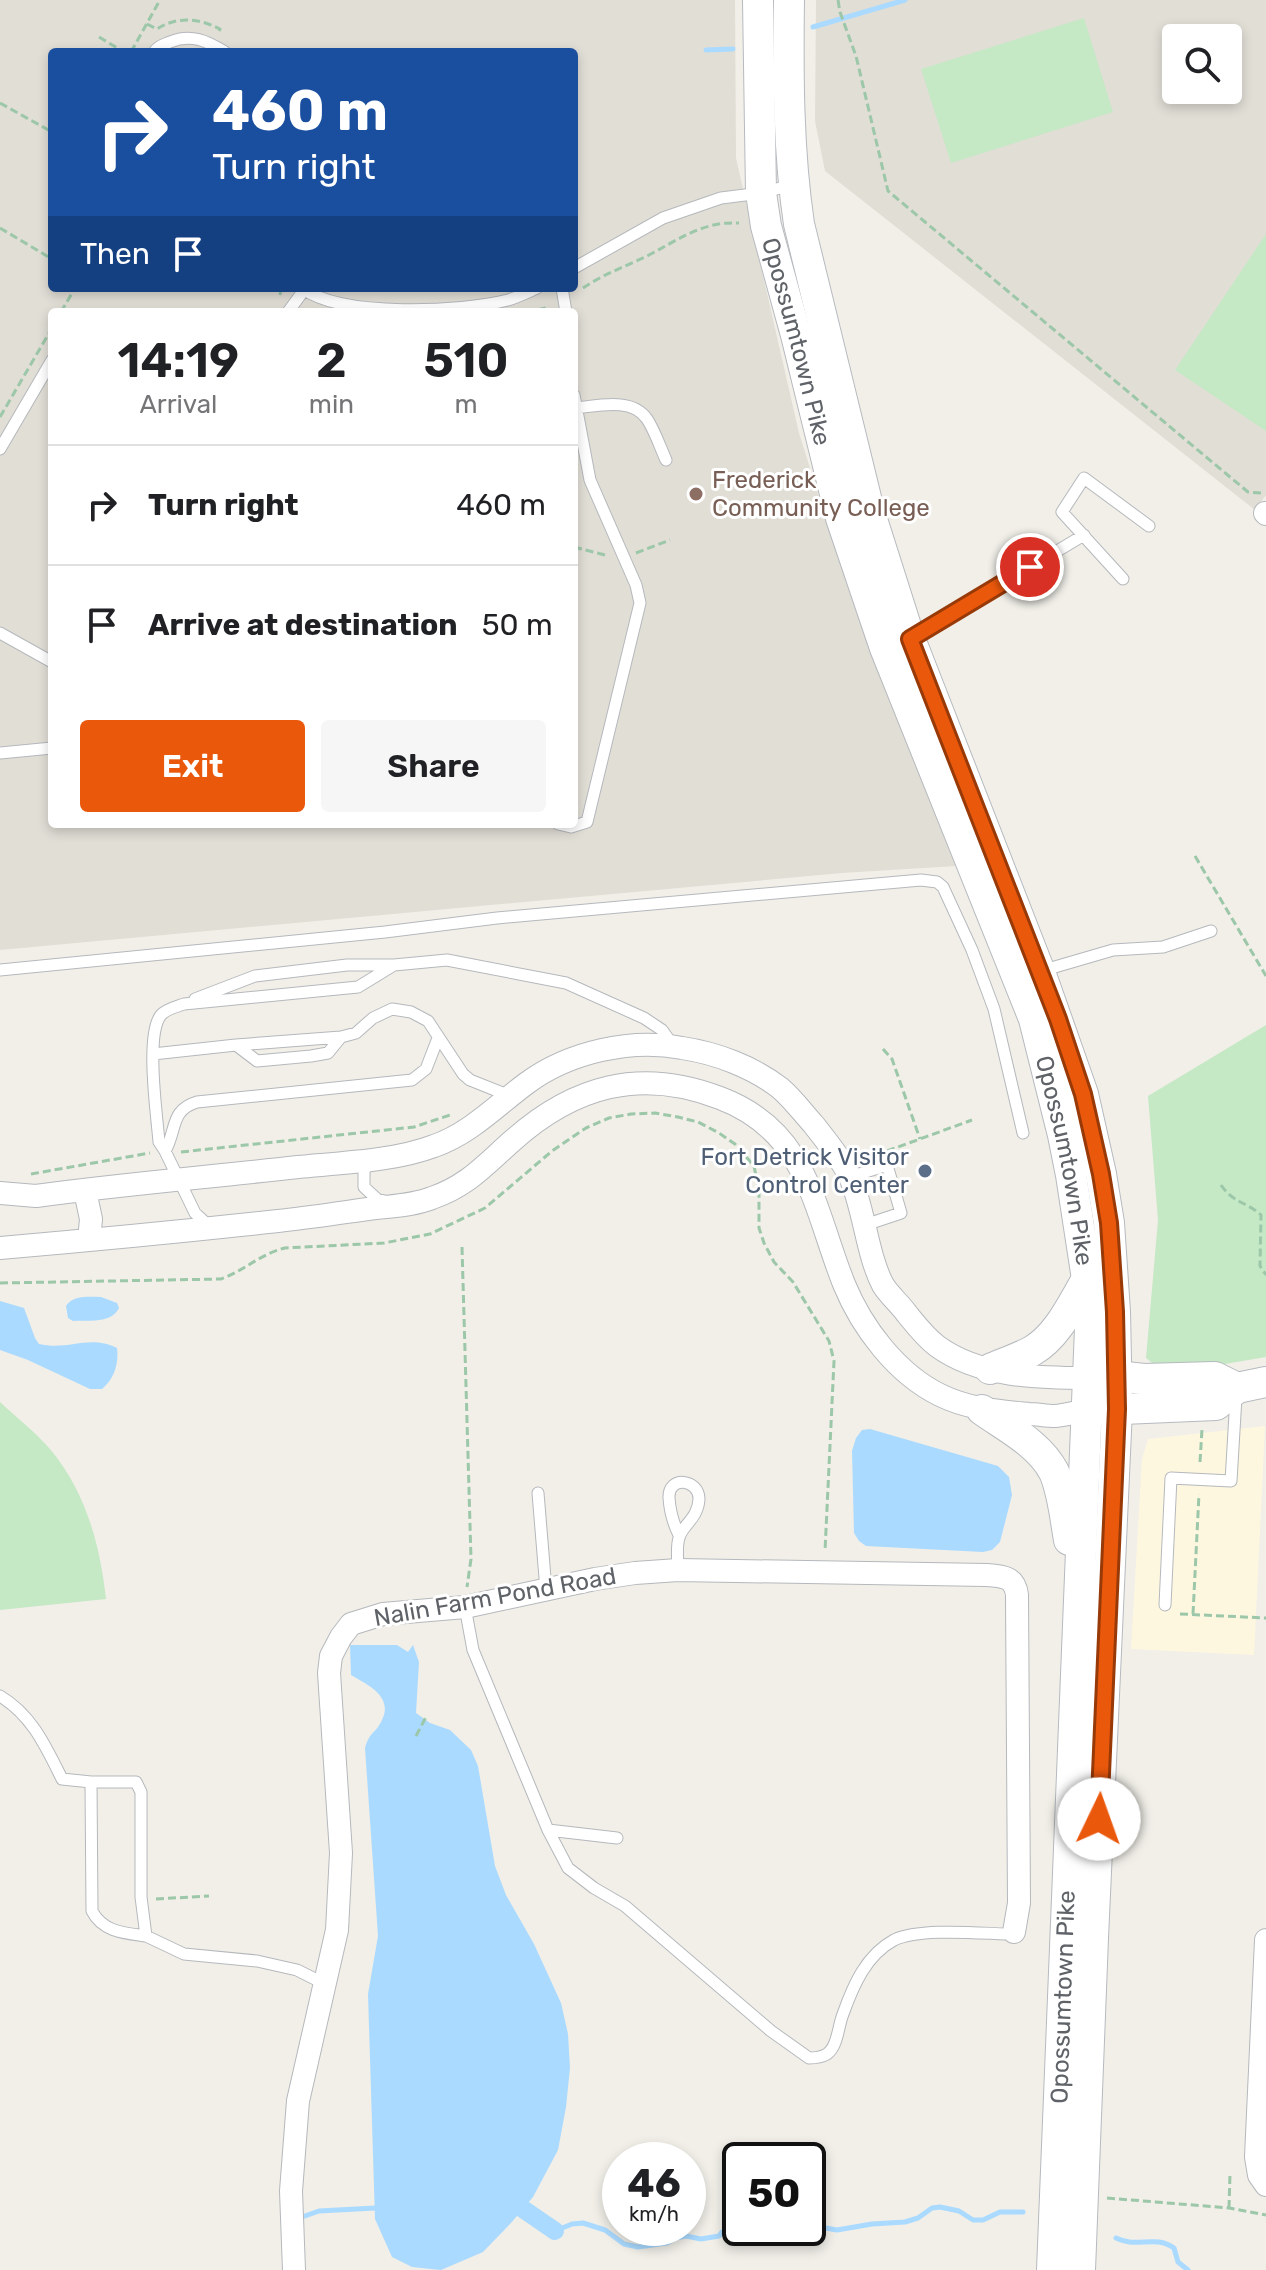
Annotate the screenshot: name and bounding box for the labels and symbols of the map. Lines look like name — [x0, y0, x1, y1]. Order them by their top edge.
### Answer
street label: Opossumtown Pike — [756, 235, 837, 448]
place label: Frederick Community College — [712, 466, 930, 522]
marker: Frederick Community College — [687, 485, 705, 503]
pin — [996, 533, 1064, 601]
street label: Opossumtown Pike — [1030, 1053, 1099, 1268]
place label: Fort Detrick Visitor Control Center — [700, 1143, 909, 1199]
marker: Fort Detrick Visitor Control Center — [916, 1162, 934, 1180]
street label: Nalin Farm Pond Road — [372, 1562, 618, 1632]
position arrow — [1057, 1777, 1141, 1861]
street label: Opossumtown Pike — [1045, 1890, 1081, 2104]
speed limit sign: 50 — [722, 2142, 826, 2246]

